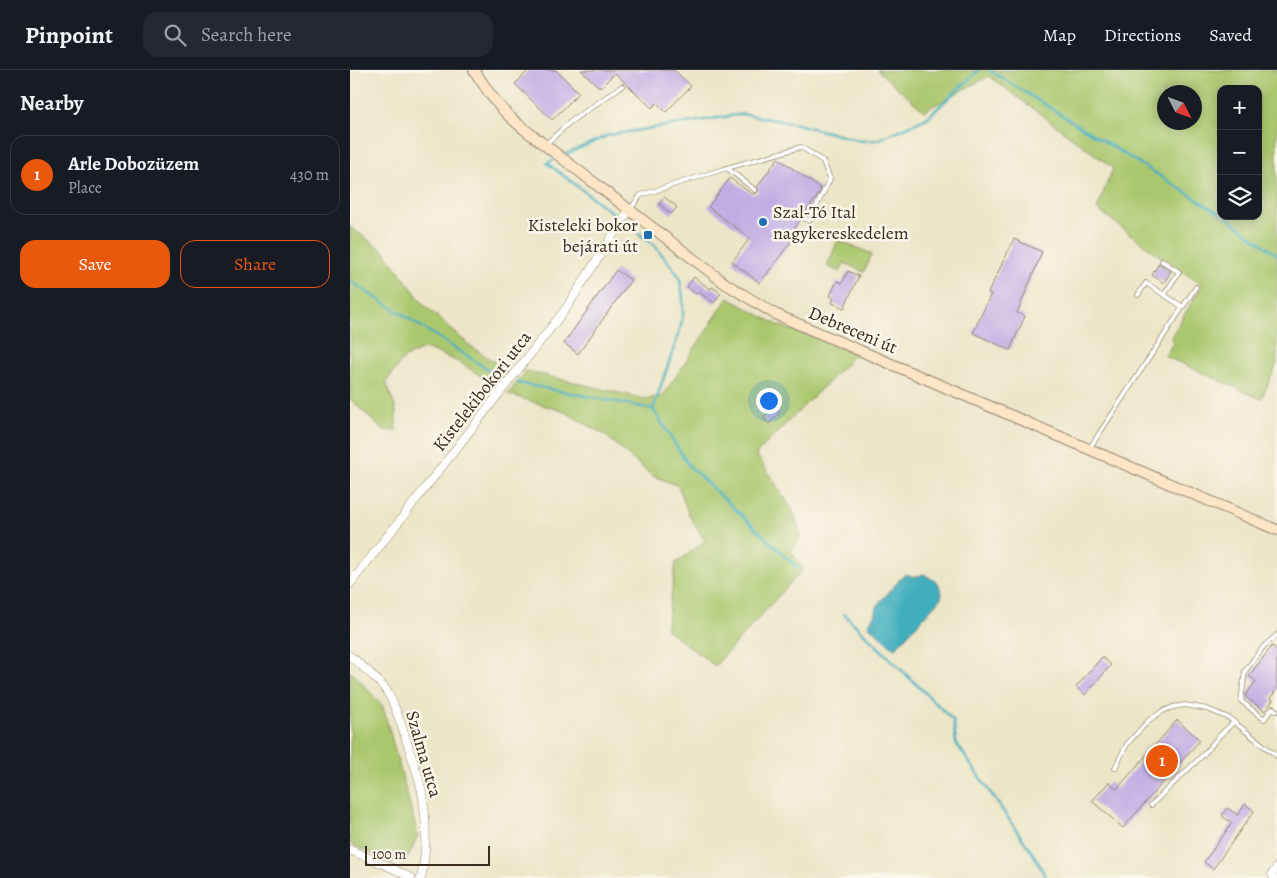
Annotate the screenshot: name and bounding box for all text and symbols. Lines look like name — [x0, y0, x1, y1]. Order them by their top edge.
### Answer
search box — [143, 12, 493, 57]
text: Pinpoint — [25, 19, 113, 51]
icon: search — [161, 21, 189, 49]
text: Search here — [201, 22, 291, 48]
text: Map — [1043, 23, 1076, 47]
text: Directions — [1104, 23, 1181, 47]
text: Saved — [1209, 23, 1252, 47]
north arrow — [1157, 85, 1202, 130]
map controls — [1217, 85, 1262, 220]
button: + — [1217, 85, 1262, 130]
text: Nearby — [20, 89, 83, 117]
button: − — [1217, 130, 1262, 175]
text: Arle Dobozüzem — [68, 151, 199, 177]
text: 1 — [34, 164, 40, 186]
text: 430 m — [290, 164, 329, 186]
button: layers — [1217, 175, 1262, 220]
text: Place — [68, 177, 102, 199]
place label: Szal-Tó Ital nagykereskedelem — [773, 200, 909, 245]
place label: Kisteleki bokor bejárati út — [528, 213, 638, 258]
marker: Szal-Tó Ital nagykereskedelem — [757, 216, 769, 228]
marker: Kisteleki bokor bejárati út — [642, 229, 654, 241]
button: Save — [20, 240, 170, 288]
button: Share — [180, 240, 330, 288]
street label: Debreceni út — [805, 301, 901, 359]
street label: Kistelekibokori utca — [427, 325, 537, 456]
your location — [756, 388, 782, 414]
street label: Szalma utca — [400, 708, 448, 801]
pin: 1 — [1146, 742, 1178, 780]
scale bar — [365, 843, 490, 866]
text: 100 m — [372, 845, 406, 864]

